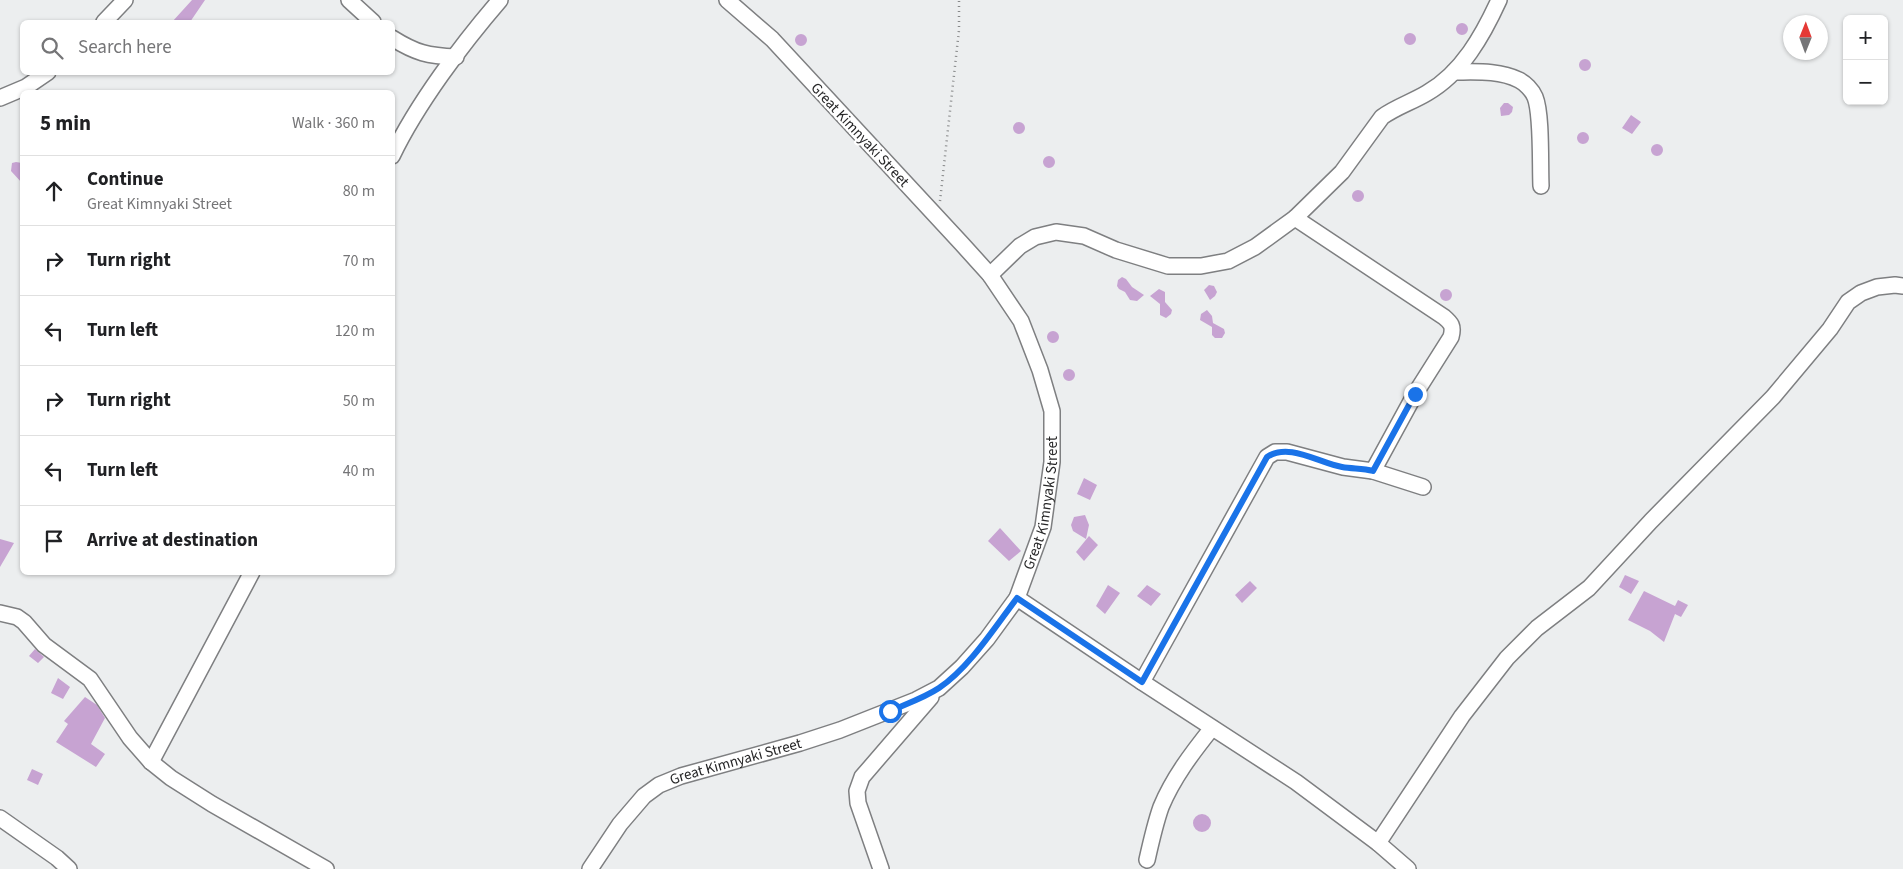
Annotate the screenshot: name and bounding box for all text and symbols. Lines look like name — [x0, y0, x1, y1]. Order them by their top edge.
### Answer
north arrow — [1783, 15, 1828, 60]
map controls — [1843, 15, 1888, 105]
button: + — [1843, 15, 1888, 60]
search box — [20, 20, 395, 75]
icon: search — [38, 34, 66, 62]
text: Search here — [78, 34, 172, 61]
button: − — [1843, 60, 1888, 105]
street label: Great Kimnyaki Street — [806, 78, 914, 192]
text: 5 min — [40, 108, 91, 138]
text: Walk · 360 m — [292, 112, 375, 134]
text: Continue — [87, 166, 164, 193]
icon: ahead — [40, 177, 68, 205]
text: 80 m — [343, 180, 375, 202]
text: Great Kimnyaki Street — [87, 193, 232, 215]
icon: right — [40, 247, 68, 275]
text: Turn right — [87, 247, 171, 274]
text: 70 m — [343, 250, 375, 272]
icon: left — [40, 317, 68, 345]
text: Turn left — [87, 317, 158, 344]
text: 120 m — [335, 320, 375, 342]
route end — [1404, 383, 1427, 406]
icon: right — [40, 387, 68, 415]
text: Turn right — [87, 387, 171, 414]
text: 50 m — [343, 390, 375, 412]
street label: Great Kimnyaki Street — [1018, 436, 1063, 573]
icon: left — [40, 457, 68, 485]
text: Turn left — [87, 457, 158, 484]
text: 40 m — [343, 460, 375, 482]
icon: arrive — [40, 527, 68, 555]
text: Arrive at destination — [87, 527, 258, 554]
route start — [879, 700, 902, 723]
street label: Great Kimnyaki Street — [666, 733, 804, 790]

